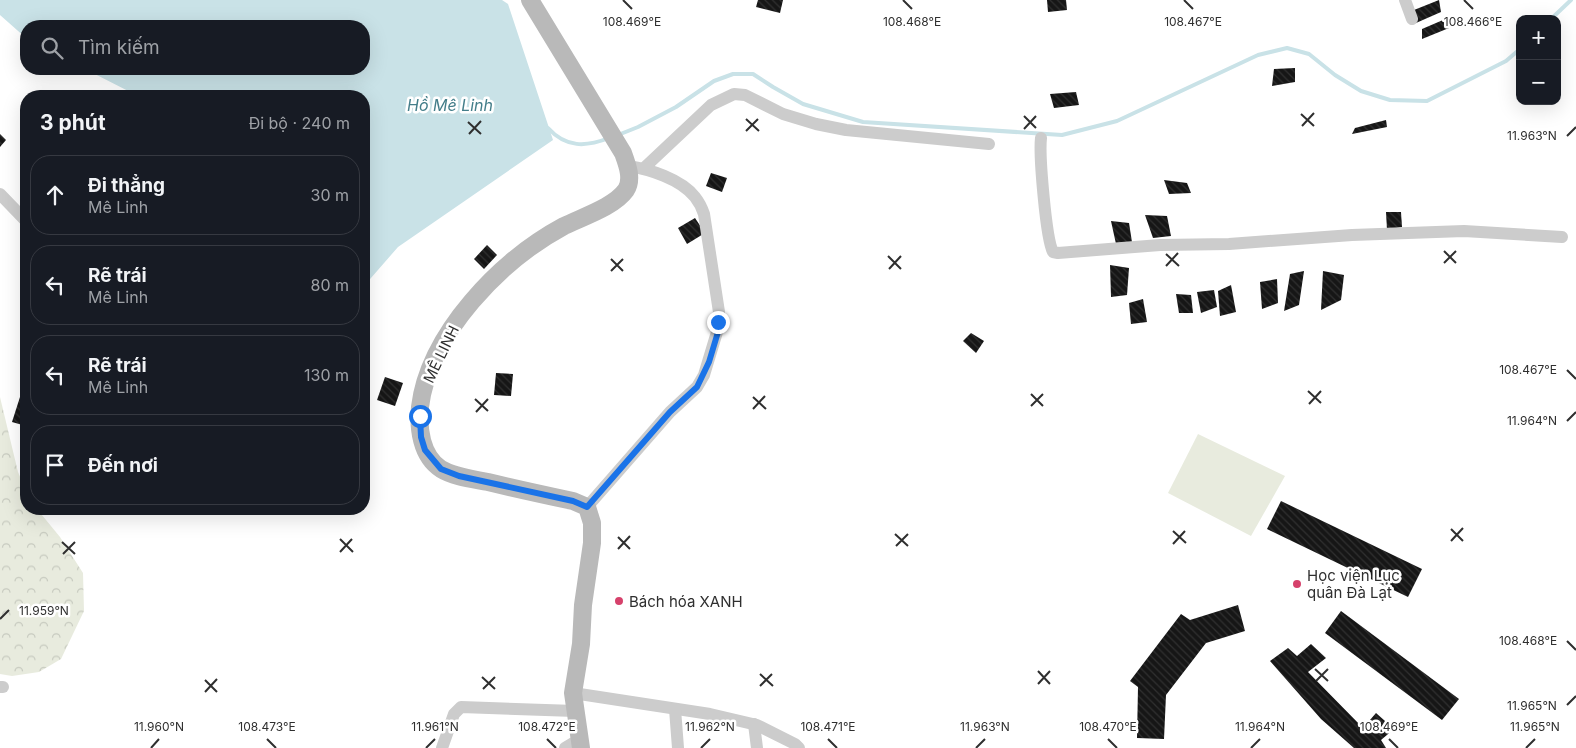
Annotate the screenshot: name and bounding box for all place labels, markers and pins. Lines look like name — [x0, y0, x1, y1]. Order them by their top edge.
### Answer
place label: Học viện Lục quân Đà Lạt — [1307, 566, 1400, 602]
marker: Học viện Lục quân Đà Lạt — [1291, 578, 1303, 590]
place label: Bách hóa XANH — [629, 592, 743, 611]
marker: Bách hóa XANH — [613, 595, 625, 607]

